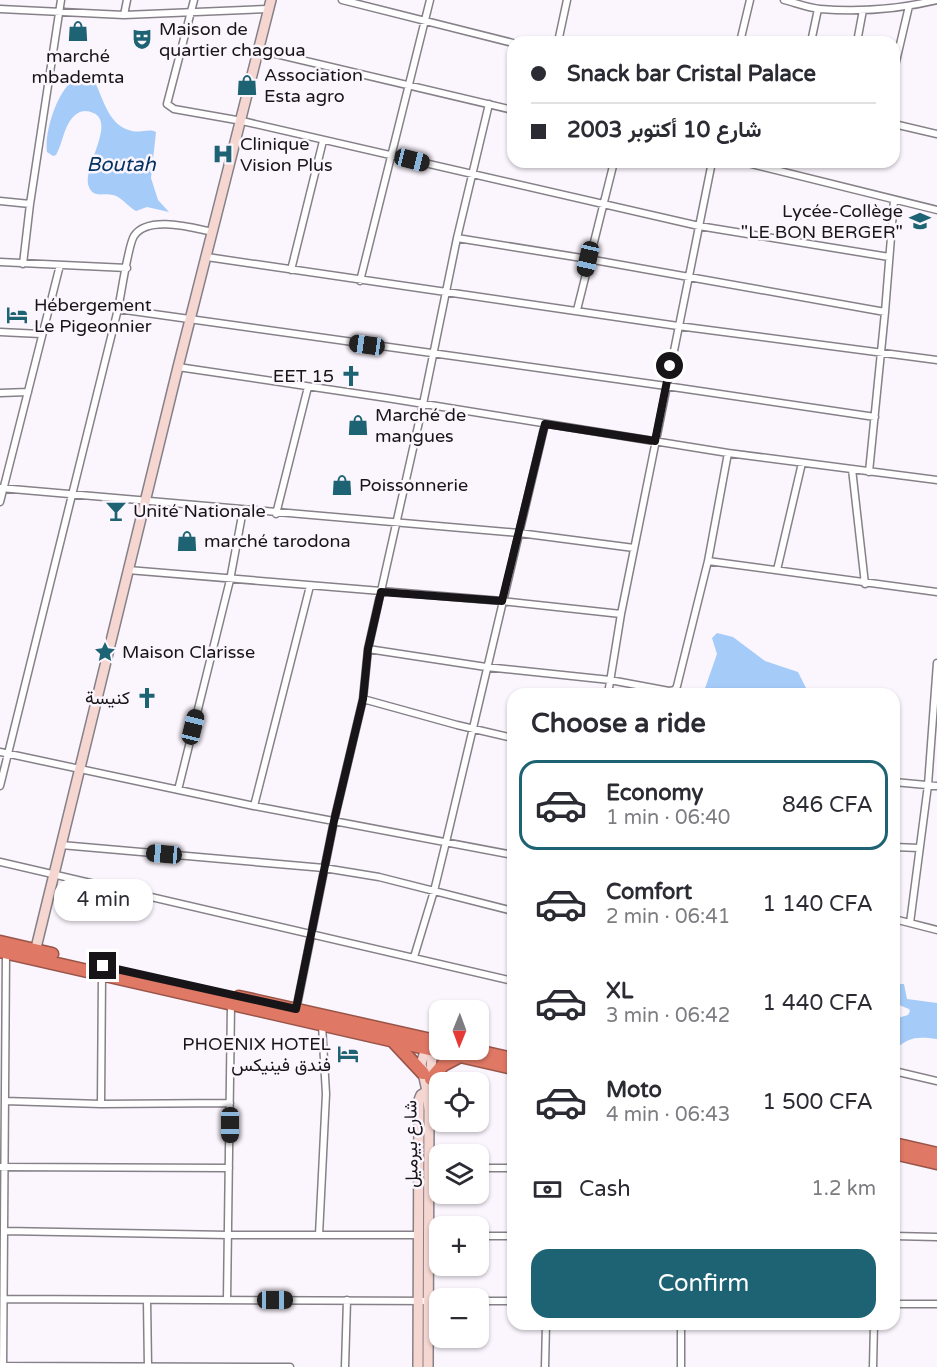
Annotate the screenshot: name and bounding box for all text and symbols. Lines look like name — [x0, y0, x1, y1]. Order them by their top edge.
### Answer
place label: Maison de quartier chagoua — [159, 18, 306, 61]
shop icon: marché mbademta — [66, 19, 90, 43]
theatre icon: Maison de quartier chagoua — [130, 27, 154, 51]
place label: marché mbademta — [32, 45, 124, 88]
text: Snack bar Cristal Palace — [567, 61, 816, 87]
place label: Association Esta agro — [264, 64, 363, 107]
shop icon: Association Esta agro — [235, 73, 259, 97]
text: شارع 10 أكتوبر 2003 — [567, 117, 762, 143]
place label: Clinique Vision Plus — [240, 133, 333, 176]
hospital icon: Clinique Vision Plus — [211, 142, 235, 166]
car — [392, 147, 432, 173]
water label: Boutah — [86, 153, 156, 177]
place label: Lycée-Collège "LE BON BERGER" — [741, 200, 903, 243]
school or university icon: Lycée-Collège "LE BON BERGER" — [908, 209, 932, 233]
car — [575, 239, 601, 279]
place label: Hébergement Le Pigeonnier — [34, 294, 152, 337]
hotel icon: Hébergement Le Pigeonnier — [5, 303, 29, 327]
car — [348, 334, 386, 356]
route start — [656, 352, 683, 379]
church icon: EET 15 — [339, 364, 363, 388]
place label: EET 15 — [273, 365, 334, 387]
place label: Marché de mangues — [375, 404, 466, 447]
shop icon: Marché de mangues — [346, 413, 370, 437]
shop icon: Poissonnerie — [330, 473, 354, 497]
place label: Poissonnerie — [359, 474, 468, 496]
bar icon: Unité Nationale — [104, 499, 128, 523]
place label: Unité Nationale — [133, 500, 266, 522]
shop icon: marché tarodona — [175, 529, 199, 553]
place label: marché tarodona — [204, 530, 351, 552]
place icon: Maison Clarisse — [93, 640, 117, 664]
place label: Maison Clarisse — [122, 641, 255, 663]
church icon: كنيسة — [135, 686, 159, 710]
place label: كنيسة — [85, 687, 130, 709]
car — [180, 707, 206, 747]
text: Choose a ride — [531, 707, 706, 740]
icon: car — [534, 778, 588, 832]
text: Economy — [606, 780, 703, 806]
text: 846 CFA — [782, 792, 873, 818]
text: 1 min · 06:40 — [606, 806, 730, 830]
car — [145, 843, 183, 865]
icon: car — [534, 877, 588, 931]
callout: 4 min — [54, 879, 152, 921]
text: Comfort — [606, 879, 692, 905]
text: 4 min — [77, 888, 130, 912]
text: 1 140 CFA — [762, 891, 873, 917]
text: 2 min · 06:41 — [606, 905, 730, 929]
route end — [89, 952, 116, 979]
icon: car — [534, 976, 588, 1030]
text: XL — [606, 978, 633, 1004]
text: 1 440 CFA — [762, 990, 873, 1016]
north arrow — [429, 1000, 489, 1060]
map controls — [429, 1000, 489, 1348]
text: 3 min · 06:42 — [606, 1004, 730, 1028]
place label: PHOENIX HOTEL فندق فينيكس — [182, 1033, 332, 1076]
hotel icon: PHOENIX HOTEL فندق فينيكس — [336, 1042, 360, 1066]
button: locate — [429, 1072, 489, 1132]
icon: car — [534, 1075, 588, 1129]
text: Moto — [606, 1077, 662, 1103]
text: 1 500 CFA — [762, 1089, 873, 1115]
street label: شارع بيرميل — [399, 1100, 424, 1188]
text: 4 min · 06:43 — [606, 1103, 730, 1127]
car — [221, 1107, 239, 1143]
button: layers — [429, 1144, 489, 1204]
icon: cash — [531, 1173, 564, 1206]
text: Cash — [579, 1176, 631, 1202]
text: 1.2 km — [811, 1177, 876, 1201]
button: + — [429, 1216, 489, 1276]
button: Confirm — [531, 1249, 876, 1318]
button: − — [429, 1288, 489, 1348]
car — [257, 1291, 293, 1309]

